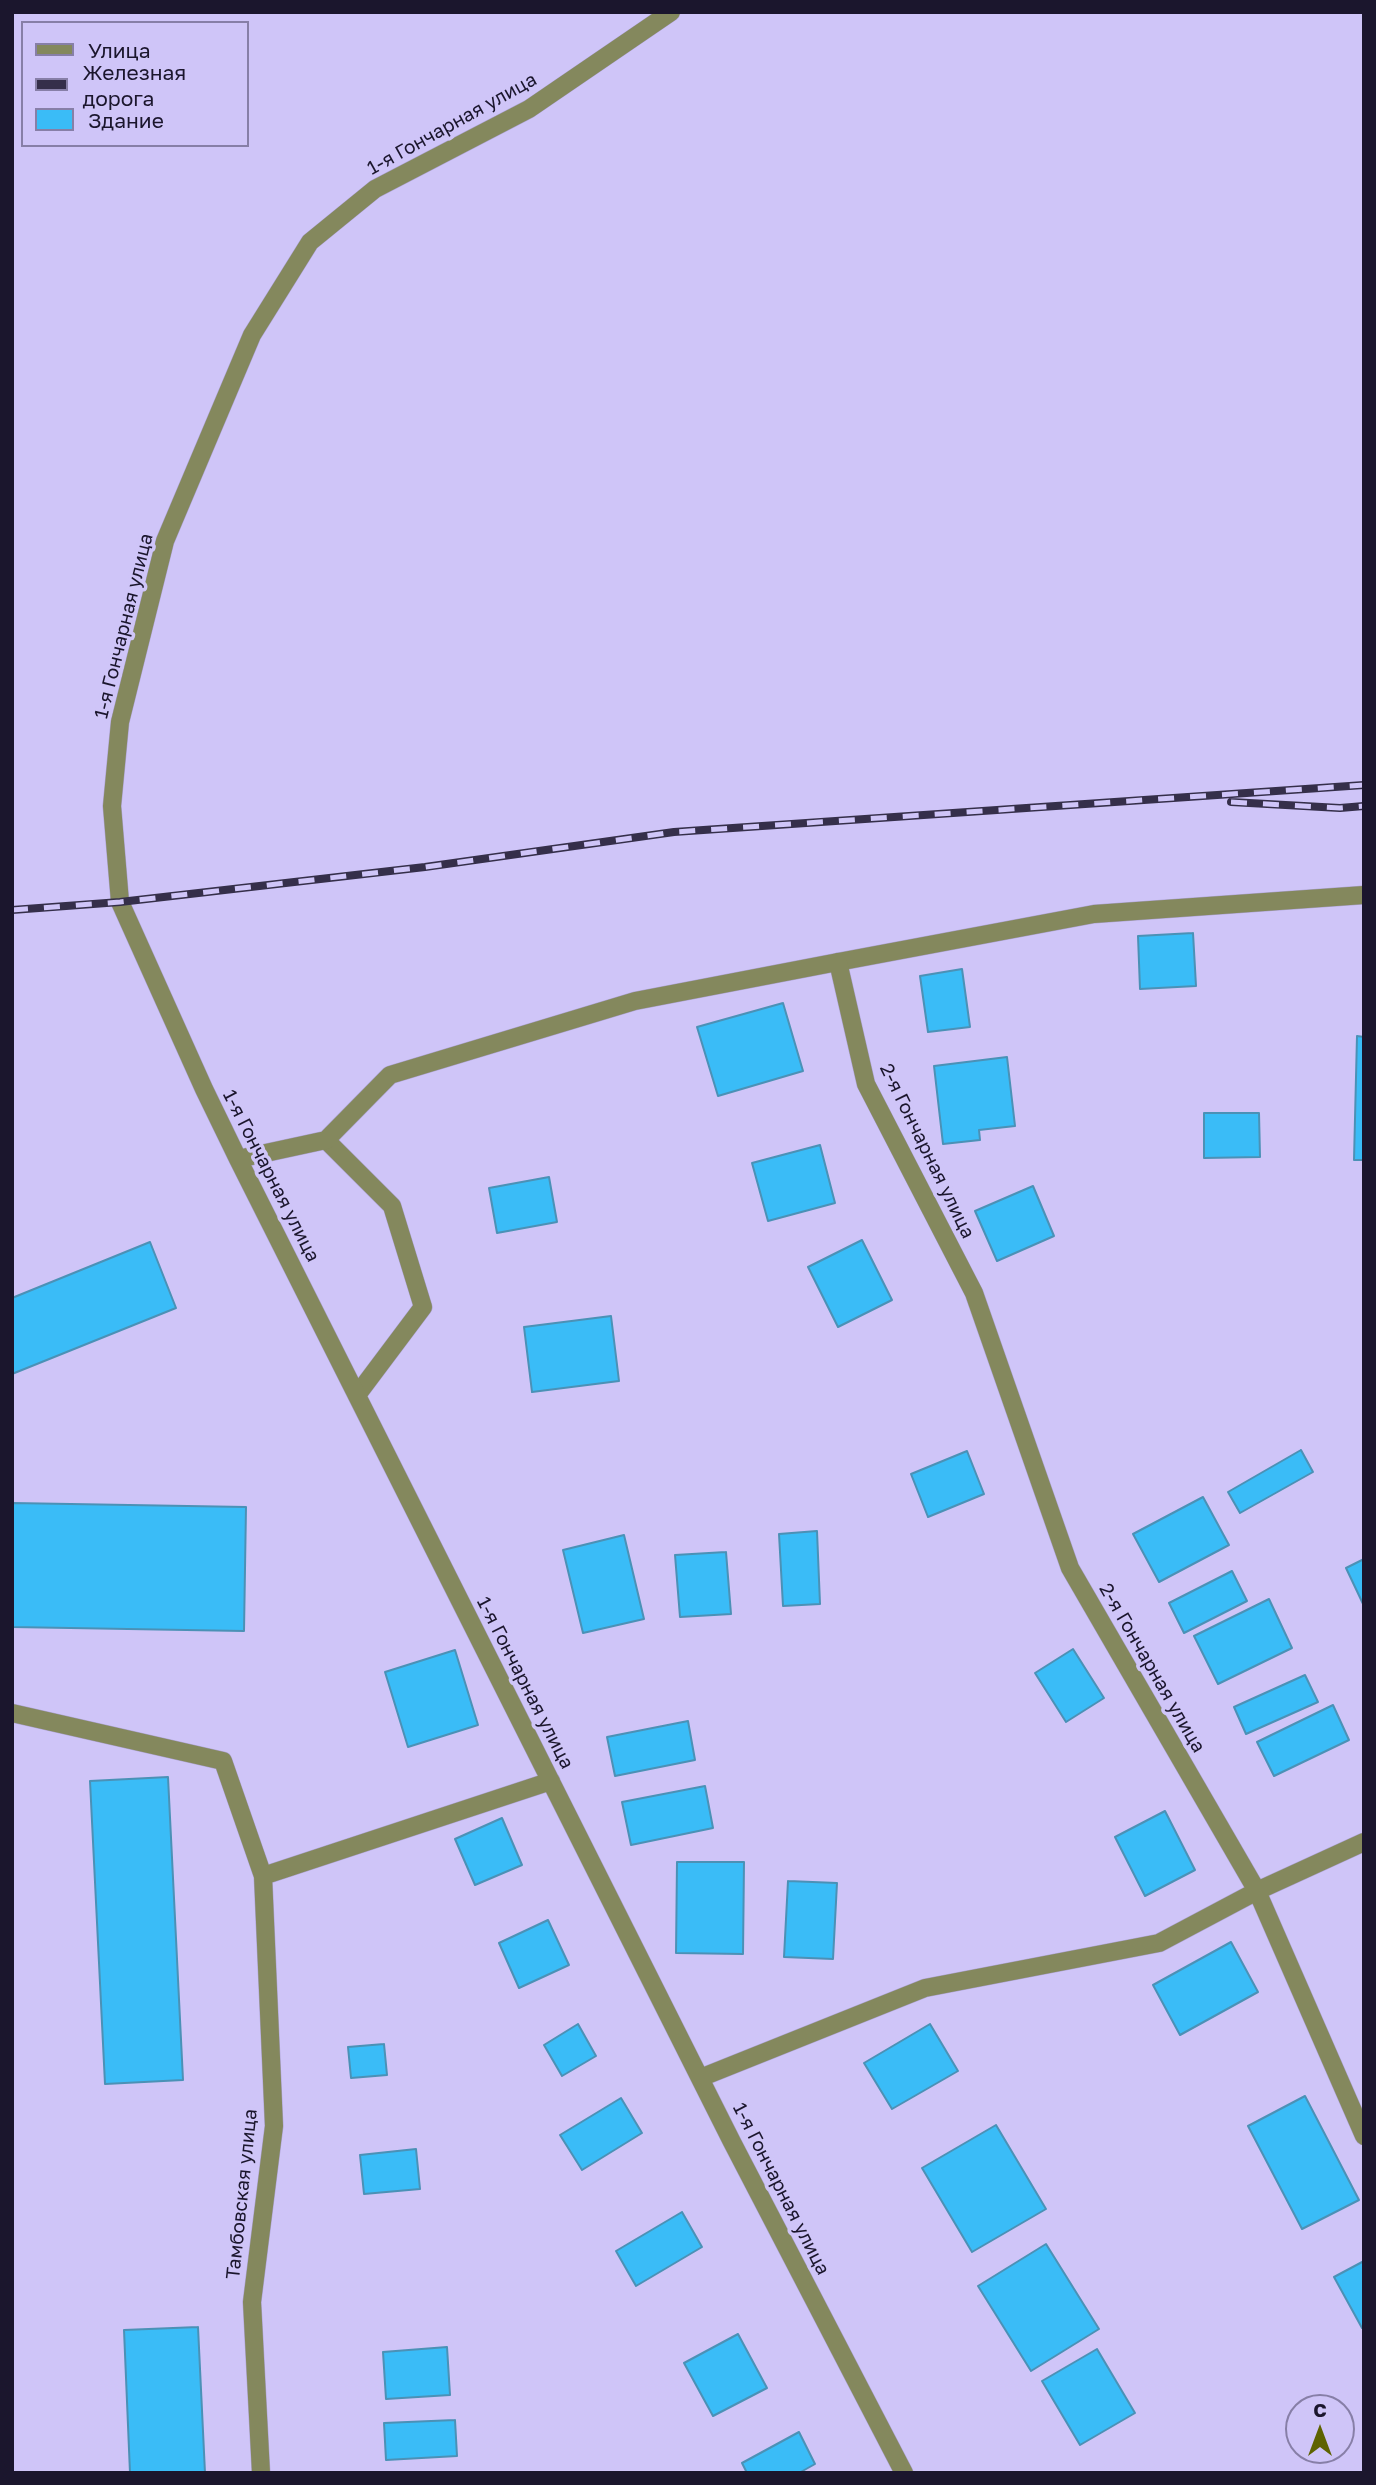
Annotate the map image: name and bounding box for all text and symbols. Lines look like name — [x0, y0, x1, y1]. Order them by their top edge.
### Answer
legend — [21, 21, 248, 147]
text: Улица — [88, 37, 151, 63]
text: Железная дорога — [82, 59, 186, 111]
street label: 1-я Гончарная улица — [363, 68, 541, 180]
text: Здание — [88, 107, 164, 133]
street label: 1-я Гончарная улица — [90, 531, 158, 721]
street label: 2-я Гончарная улица — [875, 1060, 979, 1242]
street label: 1-я Гончарная улица — [218, 1086, 324, 1266]
street label: 2-я Гончарная улица — [1094, 1579, 1210, 1757]
street label: 1-я Гончарная улица — [472, 1593, 578, 1773]
street label: 1-я Гончарная улица — [728, 2099, 834, 2279]
street label: Тамбовская улица — [222, 2108, 262, 2280]
north arrow — [1285, 2394, 1355, 2464]
text: С — [1313, 2398, 1327, 2421]

